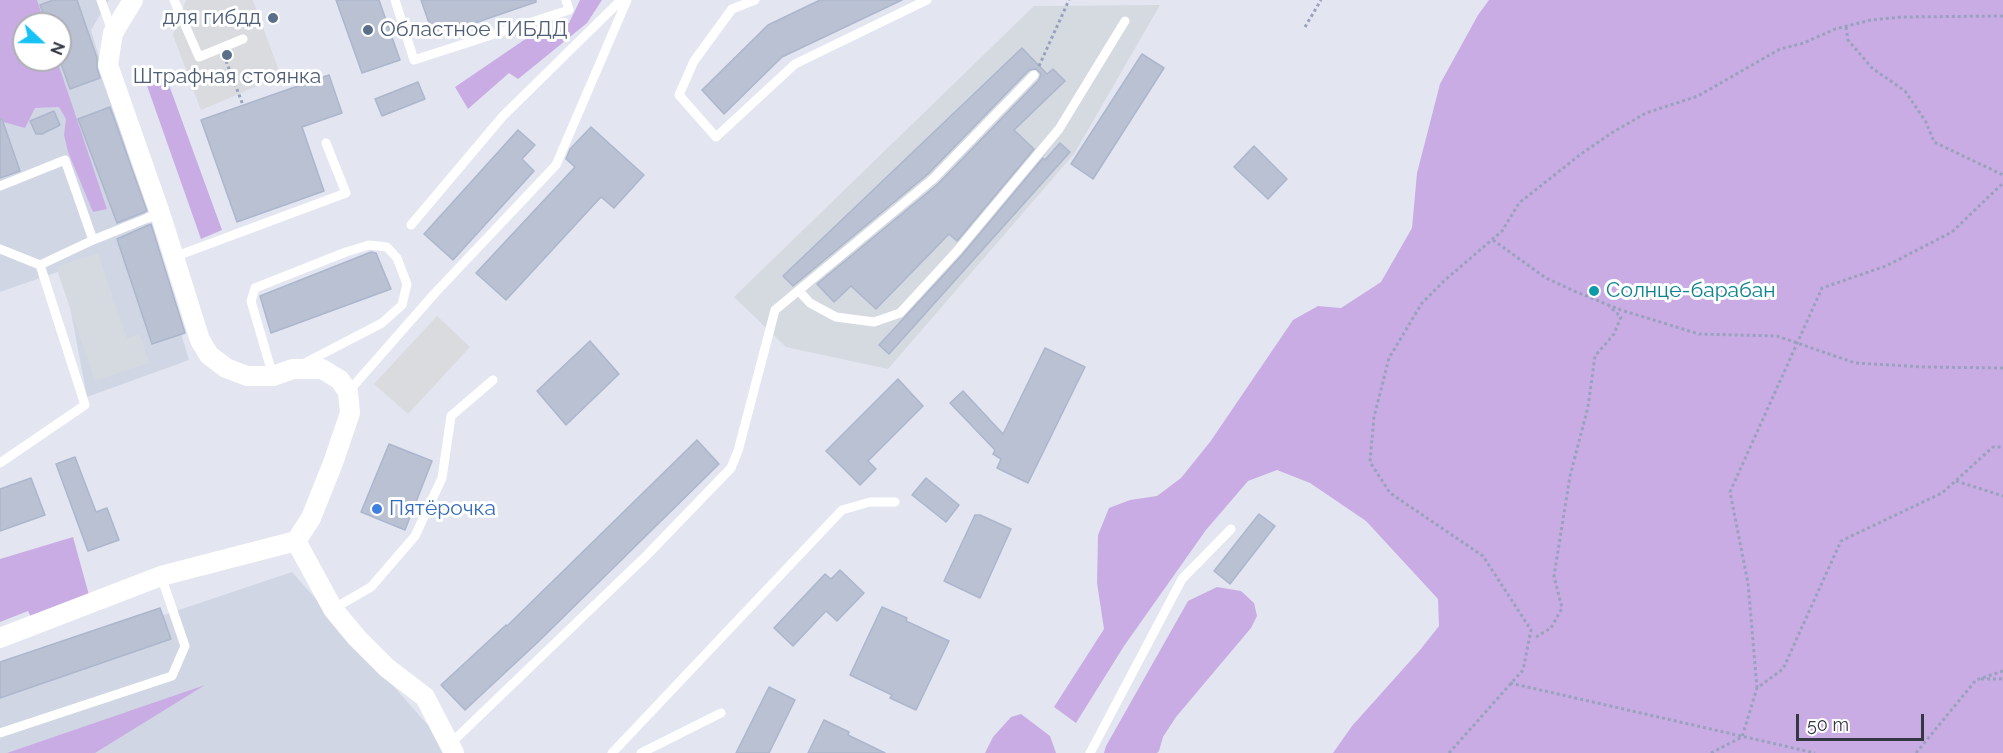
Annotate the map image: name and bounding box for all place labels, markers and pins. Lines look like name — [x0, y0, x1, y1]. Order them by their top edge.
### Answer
place label: для гибдд — [163, 5, 261, 31]
marker: для гибдд — [266, 11, 280, 25]
place label: Областное ГИБДД — [380, 17, 568, 43]
marker: Областное ГИБДД — [361, 23, 375, 37]
marker: Штрафная стоянка — [220, 48, 234, 62]
place label: Штрафная стоянка — [133, 64, 321, 90]
place label: Солнце-барабан — [1606, 278, 1776, 304]
marker: Солнце-барабан — [1587, 284, 1601, 298]
place label: Пятёрочка — [389, 496, 496, 522]
marker: Пятёрочка — [370, 502, 384, 516]

